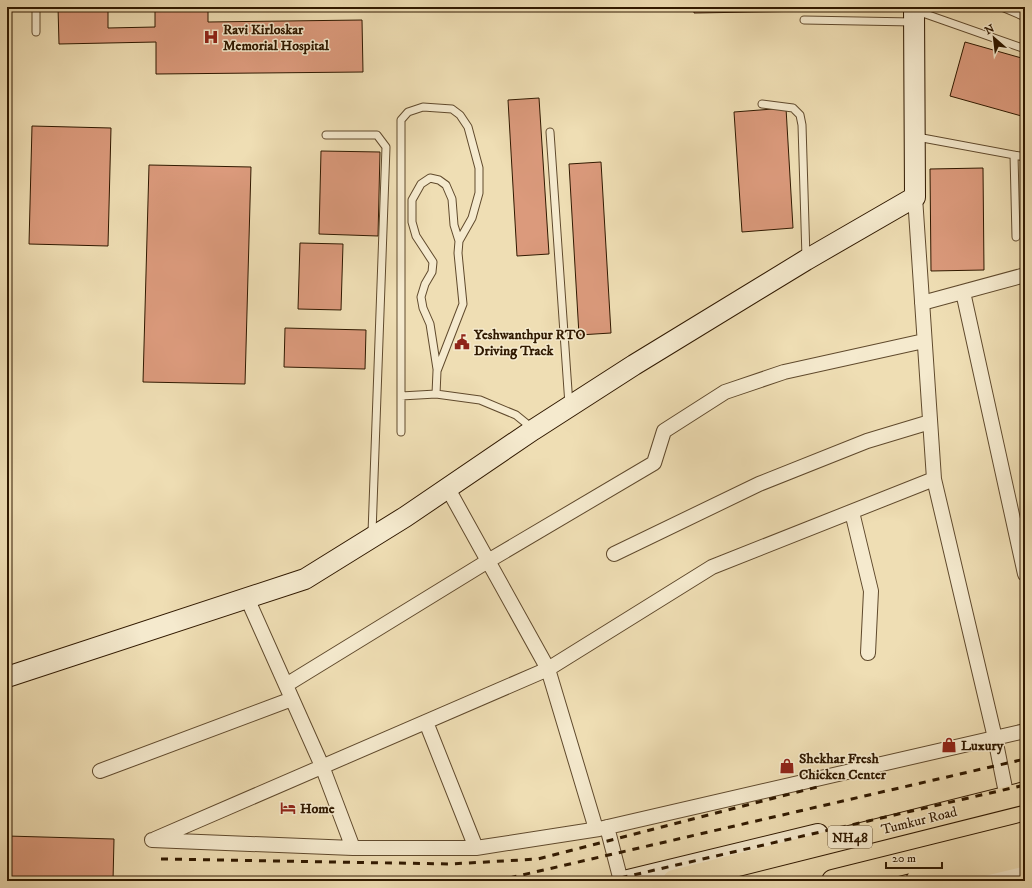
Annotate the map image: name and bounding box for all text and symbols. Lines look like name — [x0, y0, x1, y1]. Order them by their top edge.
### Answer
north arrow — [974, 18, 1014, 58]
place label: Ravi Kirloskar Memorial Hospital — [223, 21, 330, 55]
text: N — [983, 22, 997, 38]
hospital icon: Ravi Kirloskar Memorial Hospital — [202, 28, 220, 46]
place label: Yeshwanthpur RTO Driving Track — [473, 326, 586, 360]
public building icon: Yeshwanthpur RTO Driving Track — [453, 333, 471, 351]
shop icon: Luxury — [940, 736, 958, 754]
place label: Luxury — [961, 737, 1004, 755]
place label: Shekhar Fresh Chicken Center — [799, 750, 887, 784]
shop icon: Shekhar Fresh Chicken Center — [778, 757, 796, 775]
hotel icon: Home — [279, 799, 297, 817]
place label: Home — [300, 800, 335, 818]
street label: Tumkur Road — [879, 803, 959, 839]
road number: NH48 — [828, 826, 872, 848]
scale bar — [886, 844, 942, 870]
text: 20 m — [892, 851, 916, 866]

